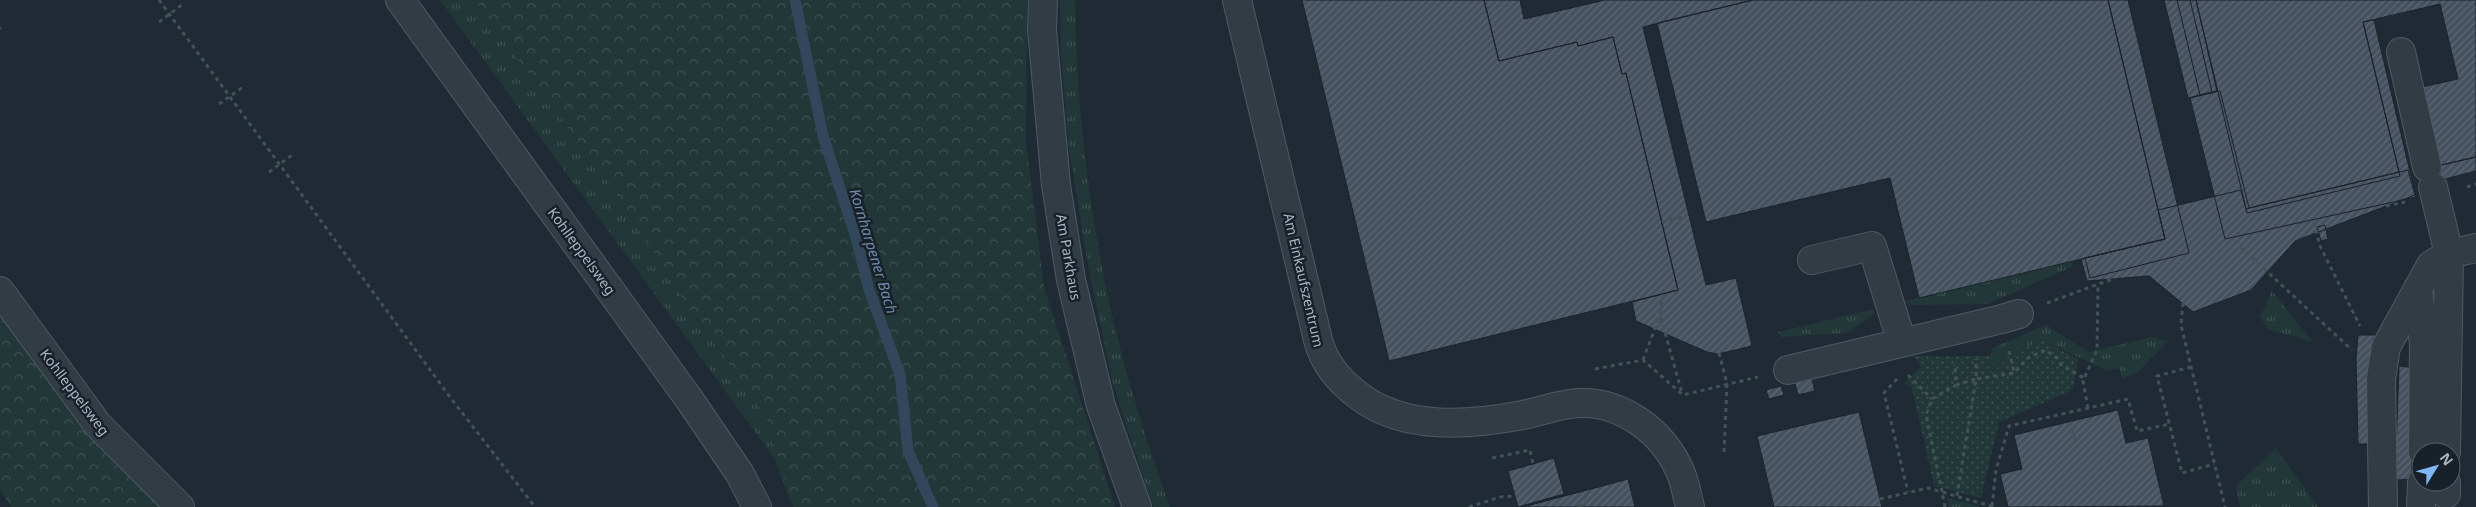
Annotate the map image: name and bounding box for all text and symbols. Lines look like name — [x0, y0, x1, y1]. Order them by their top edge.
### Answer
water label: Kornharpener Bach — [845, 186, 903, 316]
street label: Kohlleppelsweg — [544, 203, 620, 299]
street label: Am Einkaufszentrum — [1279, 211, 1329, 349]
street label: Am Parkhaus — [1052, 212, 1086, 302]
street label: Kohlleppelsweg — [36, 345, 114, 439]
north arrow — [2411, 442, 2461, 492]
text: N — [2436, 449, 2458, 469]

